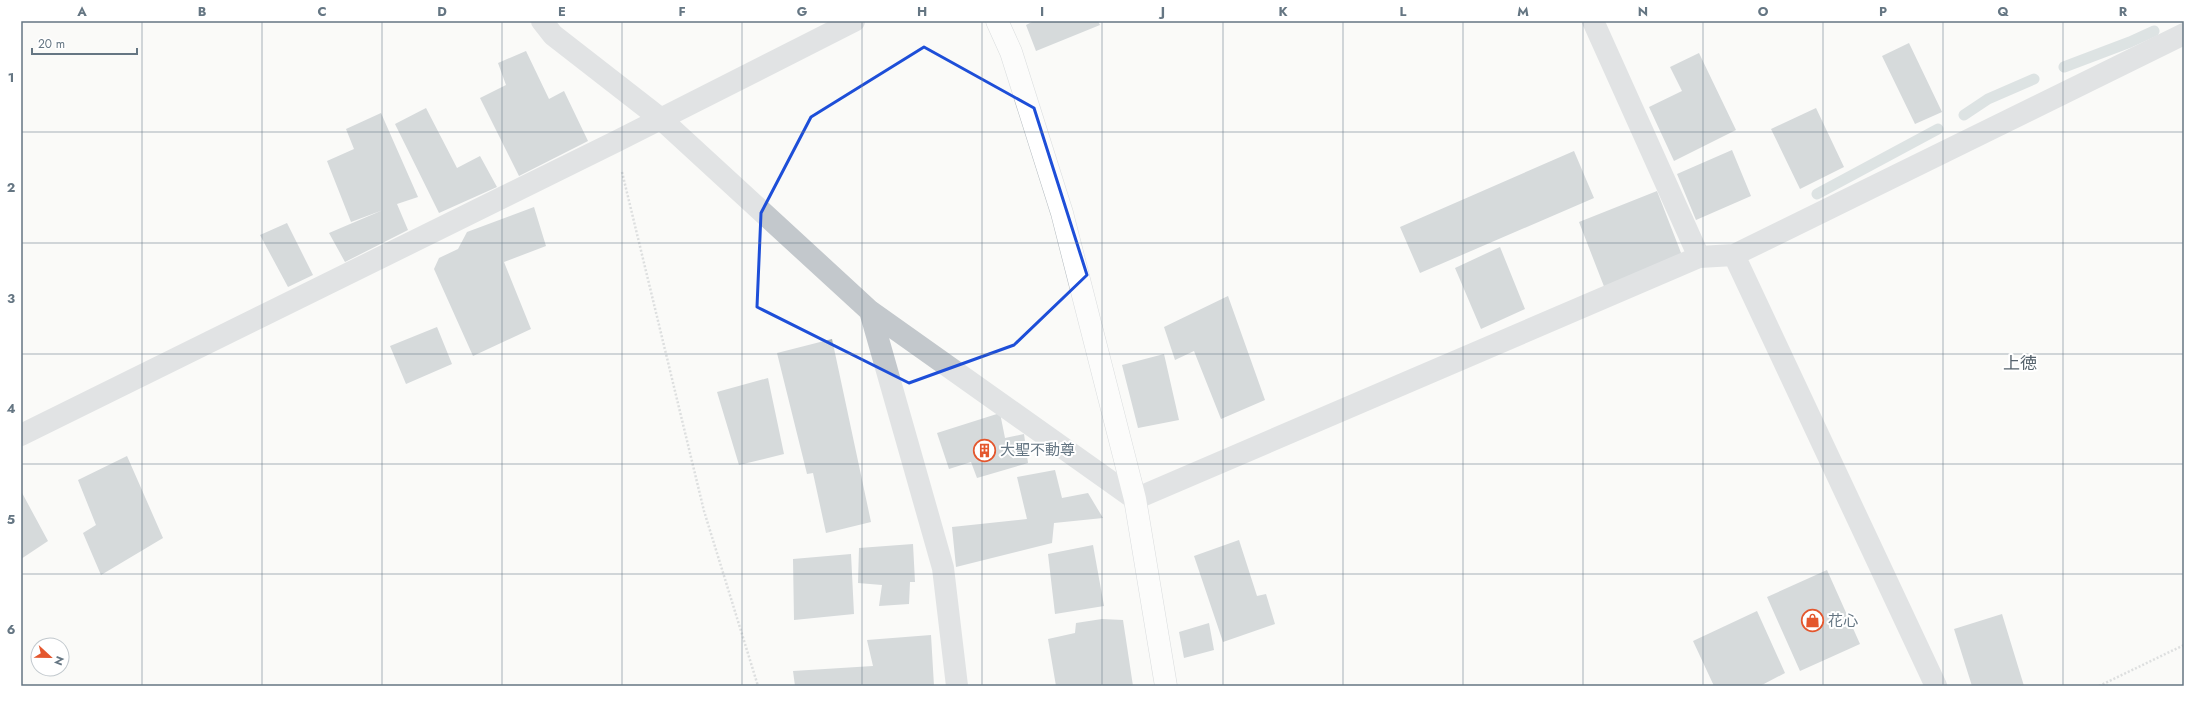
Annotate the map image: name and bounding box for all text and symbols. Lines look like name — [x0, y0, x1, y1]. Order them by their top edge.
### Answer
text: A — [76, 2, 87, 21]
text: B — [198, 2, 207, 21]
text: C — [317, 2, 327, 21]
text: D — [437, 2, 447, 21]
text: E — [558, 2, 566, 21]
text: F — [678, 2, 686, 21]
text: G — [797, 2, 808, 21]
text: H — [917, 2, 927, 21]
text: I — [1040, 2, 1044, 21]
text: J — [1158, 2, 1165, 21]
text: K — [1278, 2, 1288, 21]
text: L — [1400, 2, 1407, 21]
text: M — [1517, 2, 1529, 21]
text: N — [1638, 2, 1648, 21]
text: O — [1758, 2, 1769, 21]
text: P — [1879, 2, 1887, 21]
text: Q — [1997, 2, 2009, 21]
text: R — [2119, 2, 2128, 21]
scale bar — [32, 30, 137, 56]
text: 20 m — [38, 35, 65, 53]
text: 1 — [8, 68, 14, 87]
text: 2 — [7, 178, 15, 197]
text: 3 — [7, 289, 15, 308]
district label: 上徳 — [2003, 351, 2037, 375]
text: 4 — [6, 399, 16, 418]
building icon: 大聖不動尊 — [972, 437, 998, 463]
place label: 大聖不動尊 — [1000, 439, 1075, 461]
text: 5 — [7, 510, 15, 529]
shop icon: 花心 — [1800, 608, 1826, 634]
place label: 花心 — [1828, 610, 1858, 632]
text: 6 — [7, 620, 16, 639]
north arrow — [30, 637, 70, 677]
text: N — [50, 654, 68, 668]

